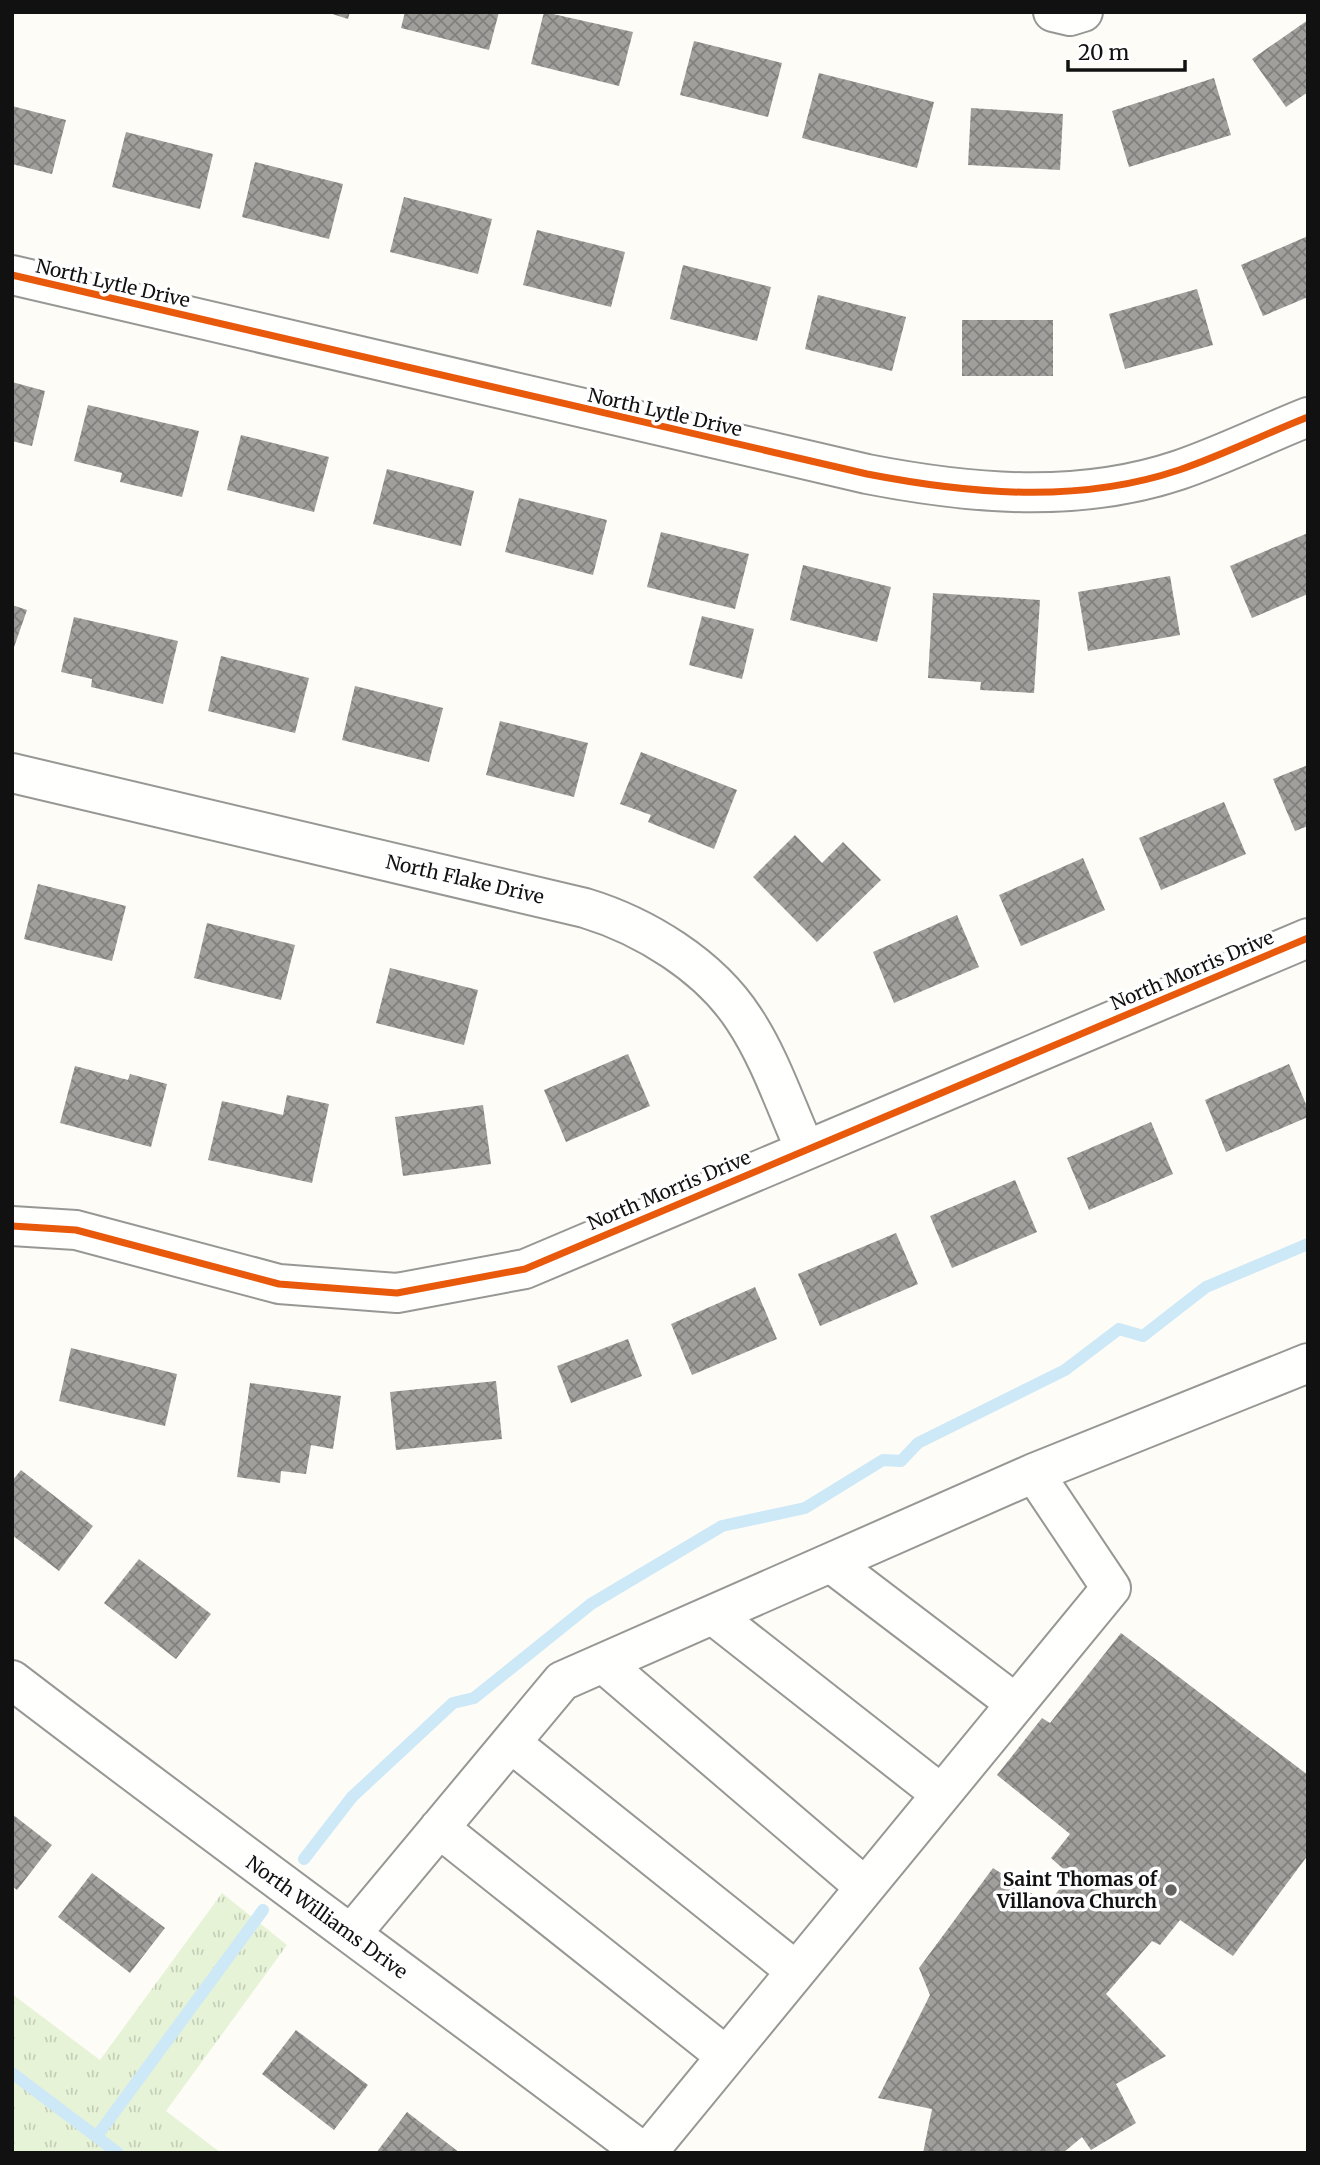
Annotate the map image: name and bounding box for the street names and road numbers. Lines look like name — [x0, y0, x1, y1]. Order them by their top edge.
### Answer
street label: North Lytle Drive — [34, 254, 192, 312]
street label: North Lytle Drive — [586, 383, 744, 441]
street label: North Flake Drive — [384, 849, 546, 909]
street label: North Morris Drive — [1107, 925, 1277, 1015]
street label: North Morris Drive — [584, 1145, 754, 1235]
street label: North Williams Drive — [242, 1850, 412, 1984]

